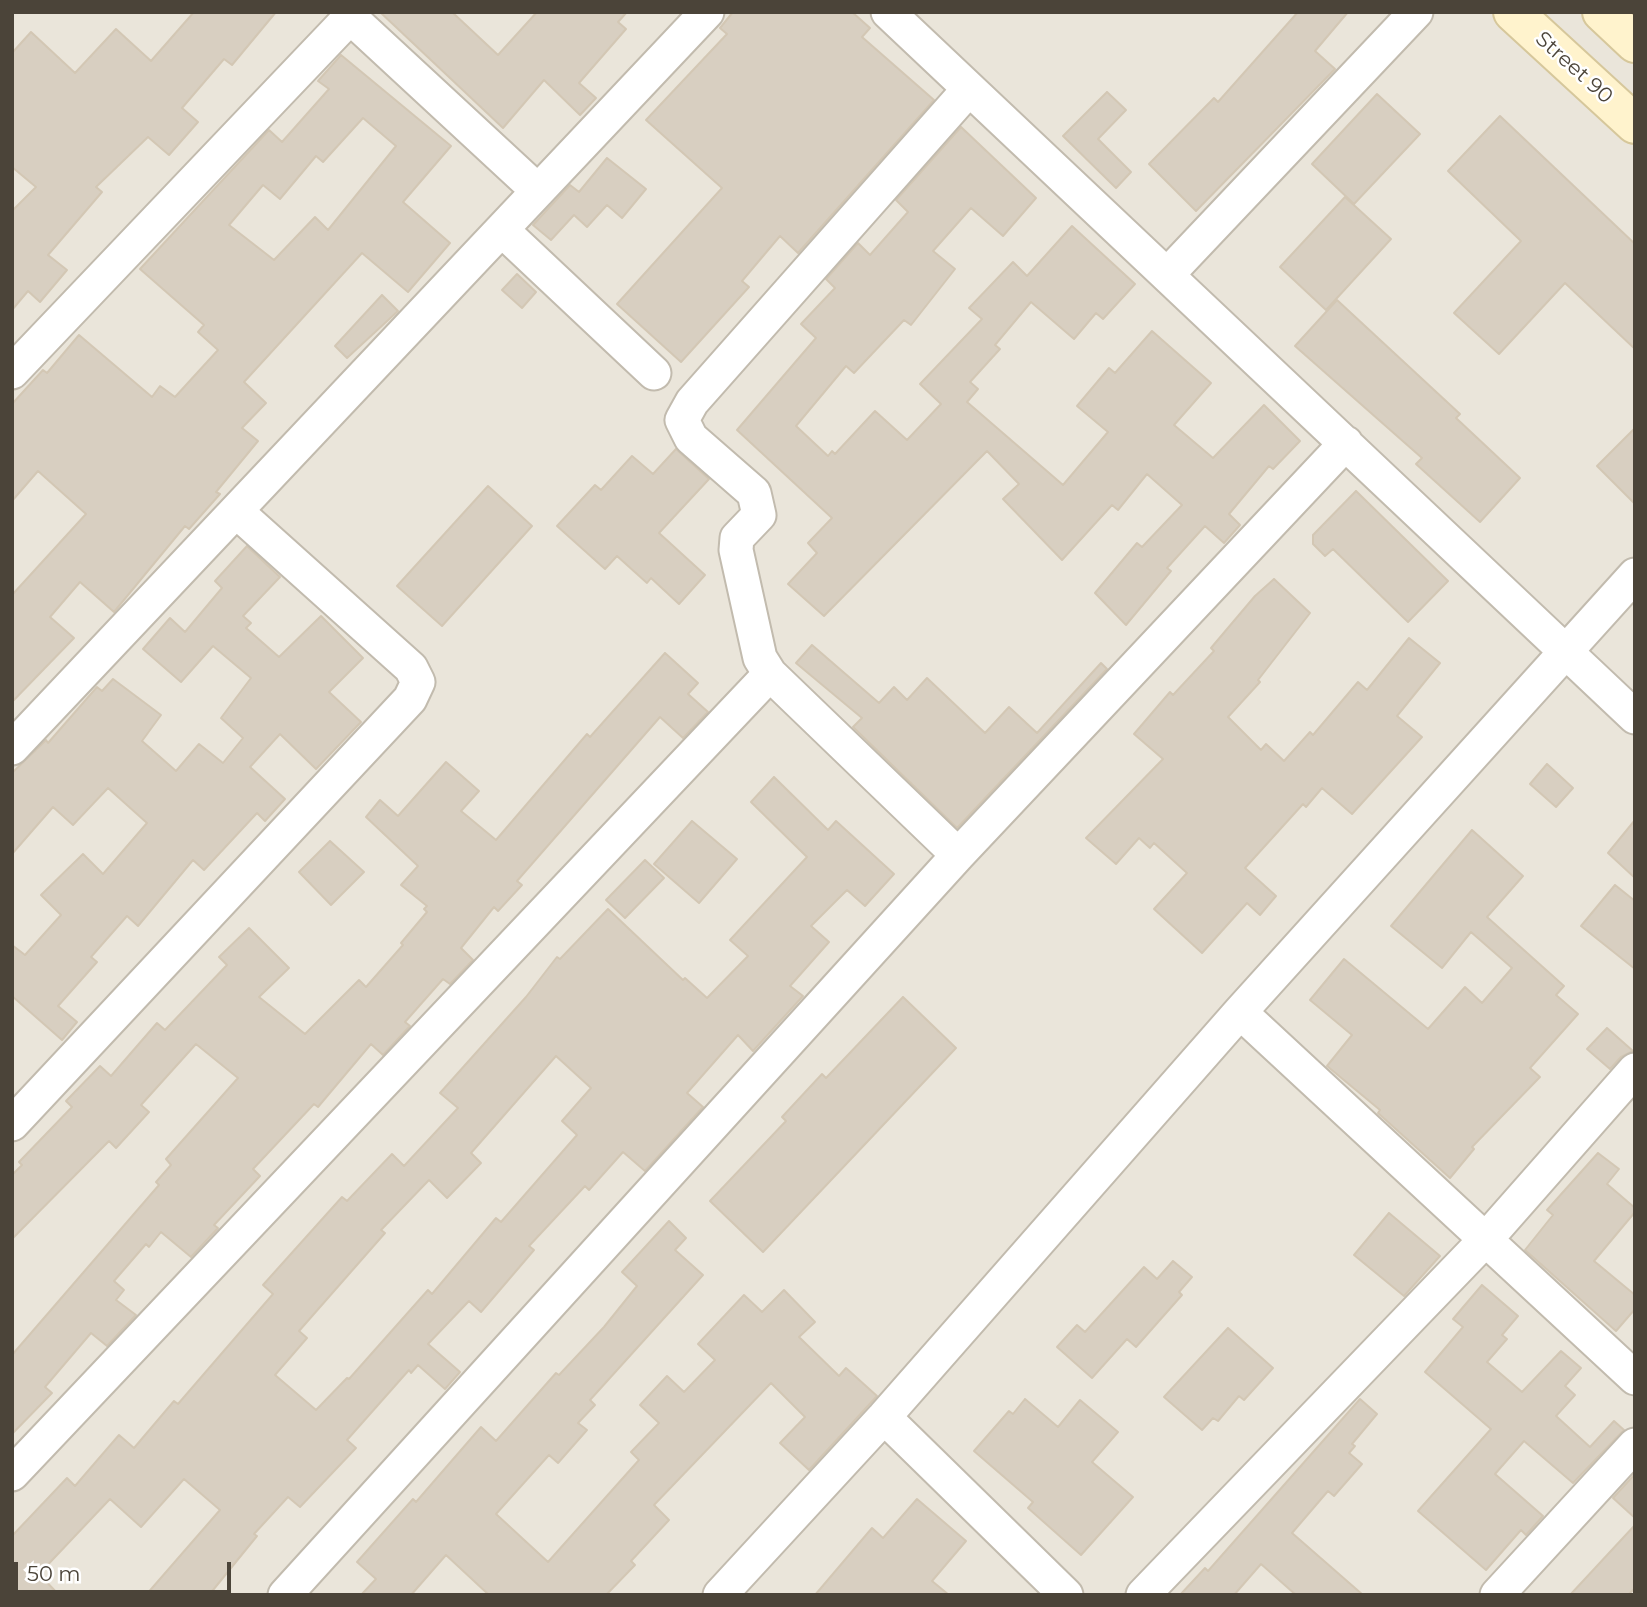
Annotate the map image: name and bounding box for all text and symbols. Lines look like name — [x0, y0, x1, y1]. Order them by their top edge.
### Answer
street label: Street 90 — [1530, 27, 1618, 109]
scale bar — [18, 1548, 234, 1592]
text: 50 m — [27, 1561, 81, 1586]

